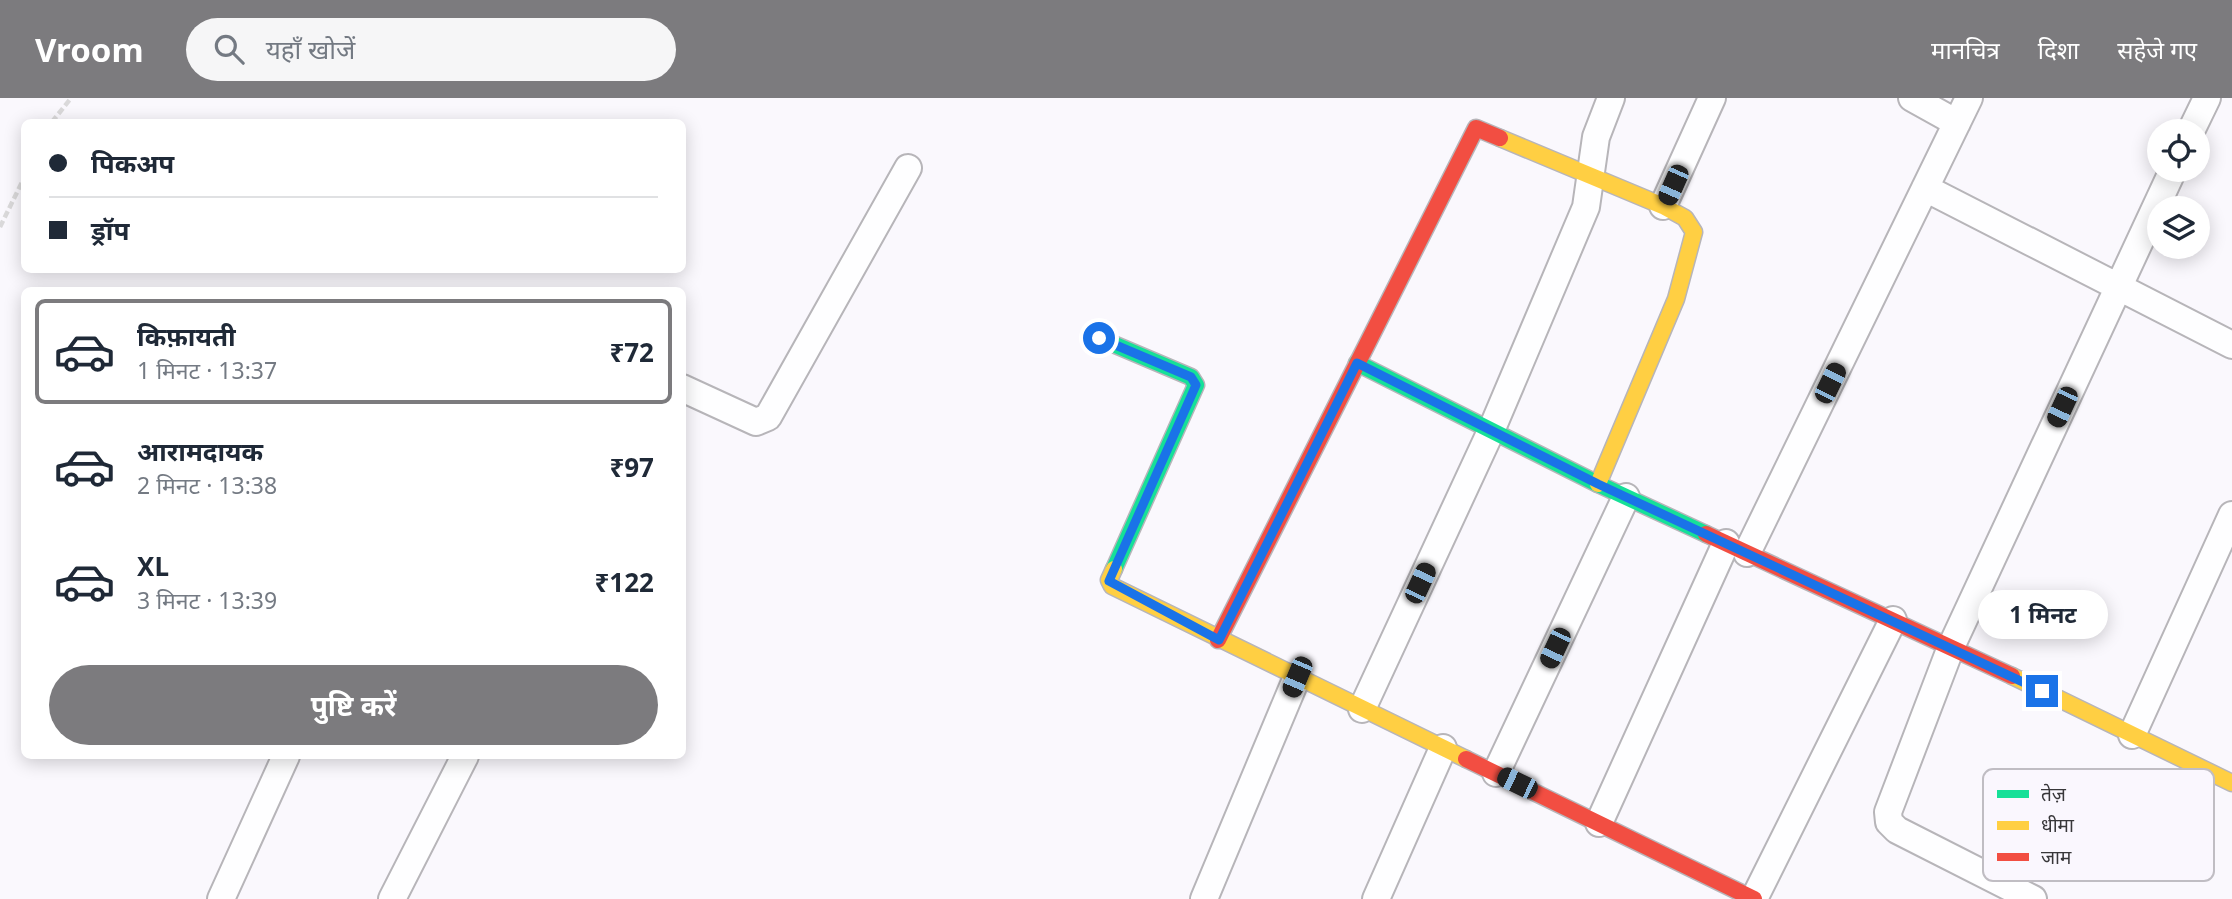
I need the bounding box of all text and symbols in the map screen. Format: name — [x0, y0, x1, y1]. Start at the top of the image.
search box — [186, 18, 676, 81]
text: Vroom — [35, 27, 144, 72]
icon: search — [210, 30, 248, 68]
text: यहाँ खोजें — [266, 31, 355, 67]
text: मानचित्र — [1931, 33, 2000, 66]
text: दिशा — [2038, 33, 2079, 66]
text: सहेजे गए — [2117, 33, 2197, 66]
map controls — [2147, 119, 2210, 259]
button: locate — [2147, 119, 2210, 182]
text: पिकअप — [91, 145, 174, 181]
car — [1655, 162, 1692, 208]
button: layers — [2147, 196, 2210, 259]
text: ड्रॉप — [91, 212, 129, 248]
text: किफ़ायती — [137, 318, 236, 354]
icon: car — [53, 320, 116, 383]
route start — [1083, 322, 1115, 354]
text: ₹72 — [609, 334, 654, 370]
text: 1 मिनट · 13:37 — [137, 354, 277, 386]
car — [1812, 360, 1849, 406]
car — [2044, 384, 2081, 430]
text: आरामदायक — [137, 433, 263, 469]
icon: car — [53, 435, 116, 498]
text: ₹97 — [609, 449, 654, 485]
text: 2 मिनट · 13:38 — [137, 469, 277, 501]
text: XL — [137, 548, 169, 584]
icon: car — [53, 550, 116, 613]
car — [1402, 560, 1439, 606]
text: ₹122 — [595, 564, 654, 600]
text: 3 मिनट · 13:39 — [137, 584, 277, 616]
callout: 1 मिनट — [1977, 589, 2107, 638]
text: 1 मिनट — [2009, 598, 2077, 630]
car — [1537, 625, 1574, 671]
car — [1280, 654, 1315, 700]
button: पुष्टि करें — [49, 665, 658, 745]
route end — [2026, 675, 2058, 707]
car — [1494, 764, 1541, 802]
legend — [1983, 769, 2214, 881]
text: तेज़ — [2041, 781, 2067, 807]
text: धीमा — [2041, 812, 2075, 838]
text: जाम — [2041, 844, 2072, 870]

